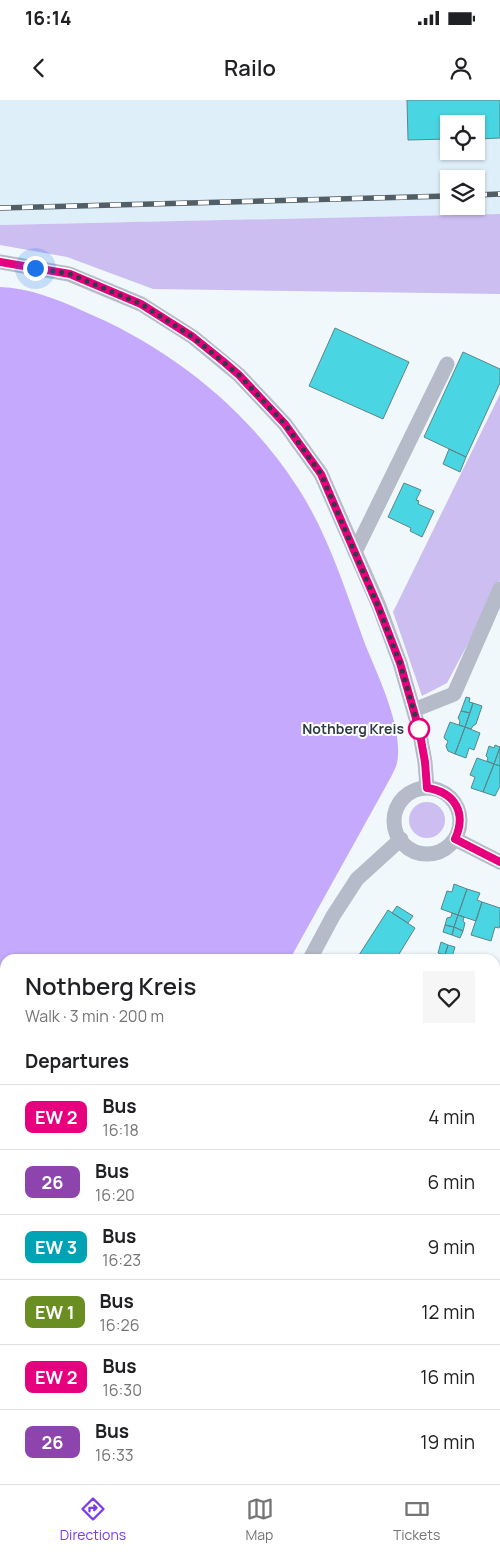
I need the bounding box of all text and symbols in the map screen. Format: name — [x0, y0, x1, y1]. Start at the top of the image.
text: 16:14 — [25, 5, 72, 31]
text: Railo — [224, 53, 276, 83]
icon: back — [25, 54, 53, 82]
icon: person — [447, 54, 475, 82]
map controls — [440, 115, 485, 215]
button: locate — [440, 115, 485, 160]
button: layers — [440, 170, 485, 215]
your location — [23, 256, 48, 281]
marker: Nothberg Kreis — [408, 718, 430, 740]
place label: Nothberg Kreis — [302, 719, 404, 738]
text: Nothberg Kreis — [25, 969, 196, 1002]
button: heart — [423, 971, 475, 1023]
text: Walk · 3 min · 200 m — [25, 1005, 164, 1027]
text: Departures — [25, 1048, 129, 1074]
text: Bus — [102, 1093, 137, 1119]
text: 4 min — [428, 1104, 475, 1130]
text: EW 2 — [35, 1105, 77, 1129]
text: 16:18 — [102, 1119, 139, 1141]
text: Bus — [95, 1158, 129, 1184]
text: 6 min — [428, 1169, 475, 1195]
text: 26 — [42, 1170, 63, 1194]
text: 16:20 — [95, 1184, 135, 1206]
text: Bus — [102, 1223, 136, 1249]
text: 9 min — [428, 1234, 475, 1260]
text: EW 3 — [35, 1235, 77, 1259]
text: 16:23 — [102, 1249, 141, 1271]
text: Bus — [100, 1288, 134, 1314]
text: 12 min — [421, 1299, 475, 1325]
text: EW 1 — [35, 1300, 75, 1324]
text: 16:26 — [100, 1314, 140, 1336]
text: Bus — [102, 1353, 137, 1379]
text: 16 min — [420, 1364, 475, 1390]
text: EW 2 — [35, 1365, 77, 1389]
text: 16:30 — [102, 1379, 142, 1401]
text: Bus — [95, 1418, 129, 1444]
text: 19 min — [420, 1429, 475, 1455]
text: 26 — [42, 1430, 63, 1454]
text: 16:33 — [95, 1444, 134, 1466]
tab: Directions — [60, 1495, 126, 1544]
tab: Map — [246, 1495, 274, 1544]
tab: Tickets — [393, 1495, 440, 1544]

